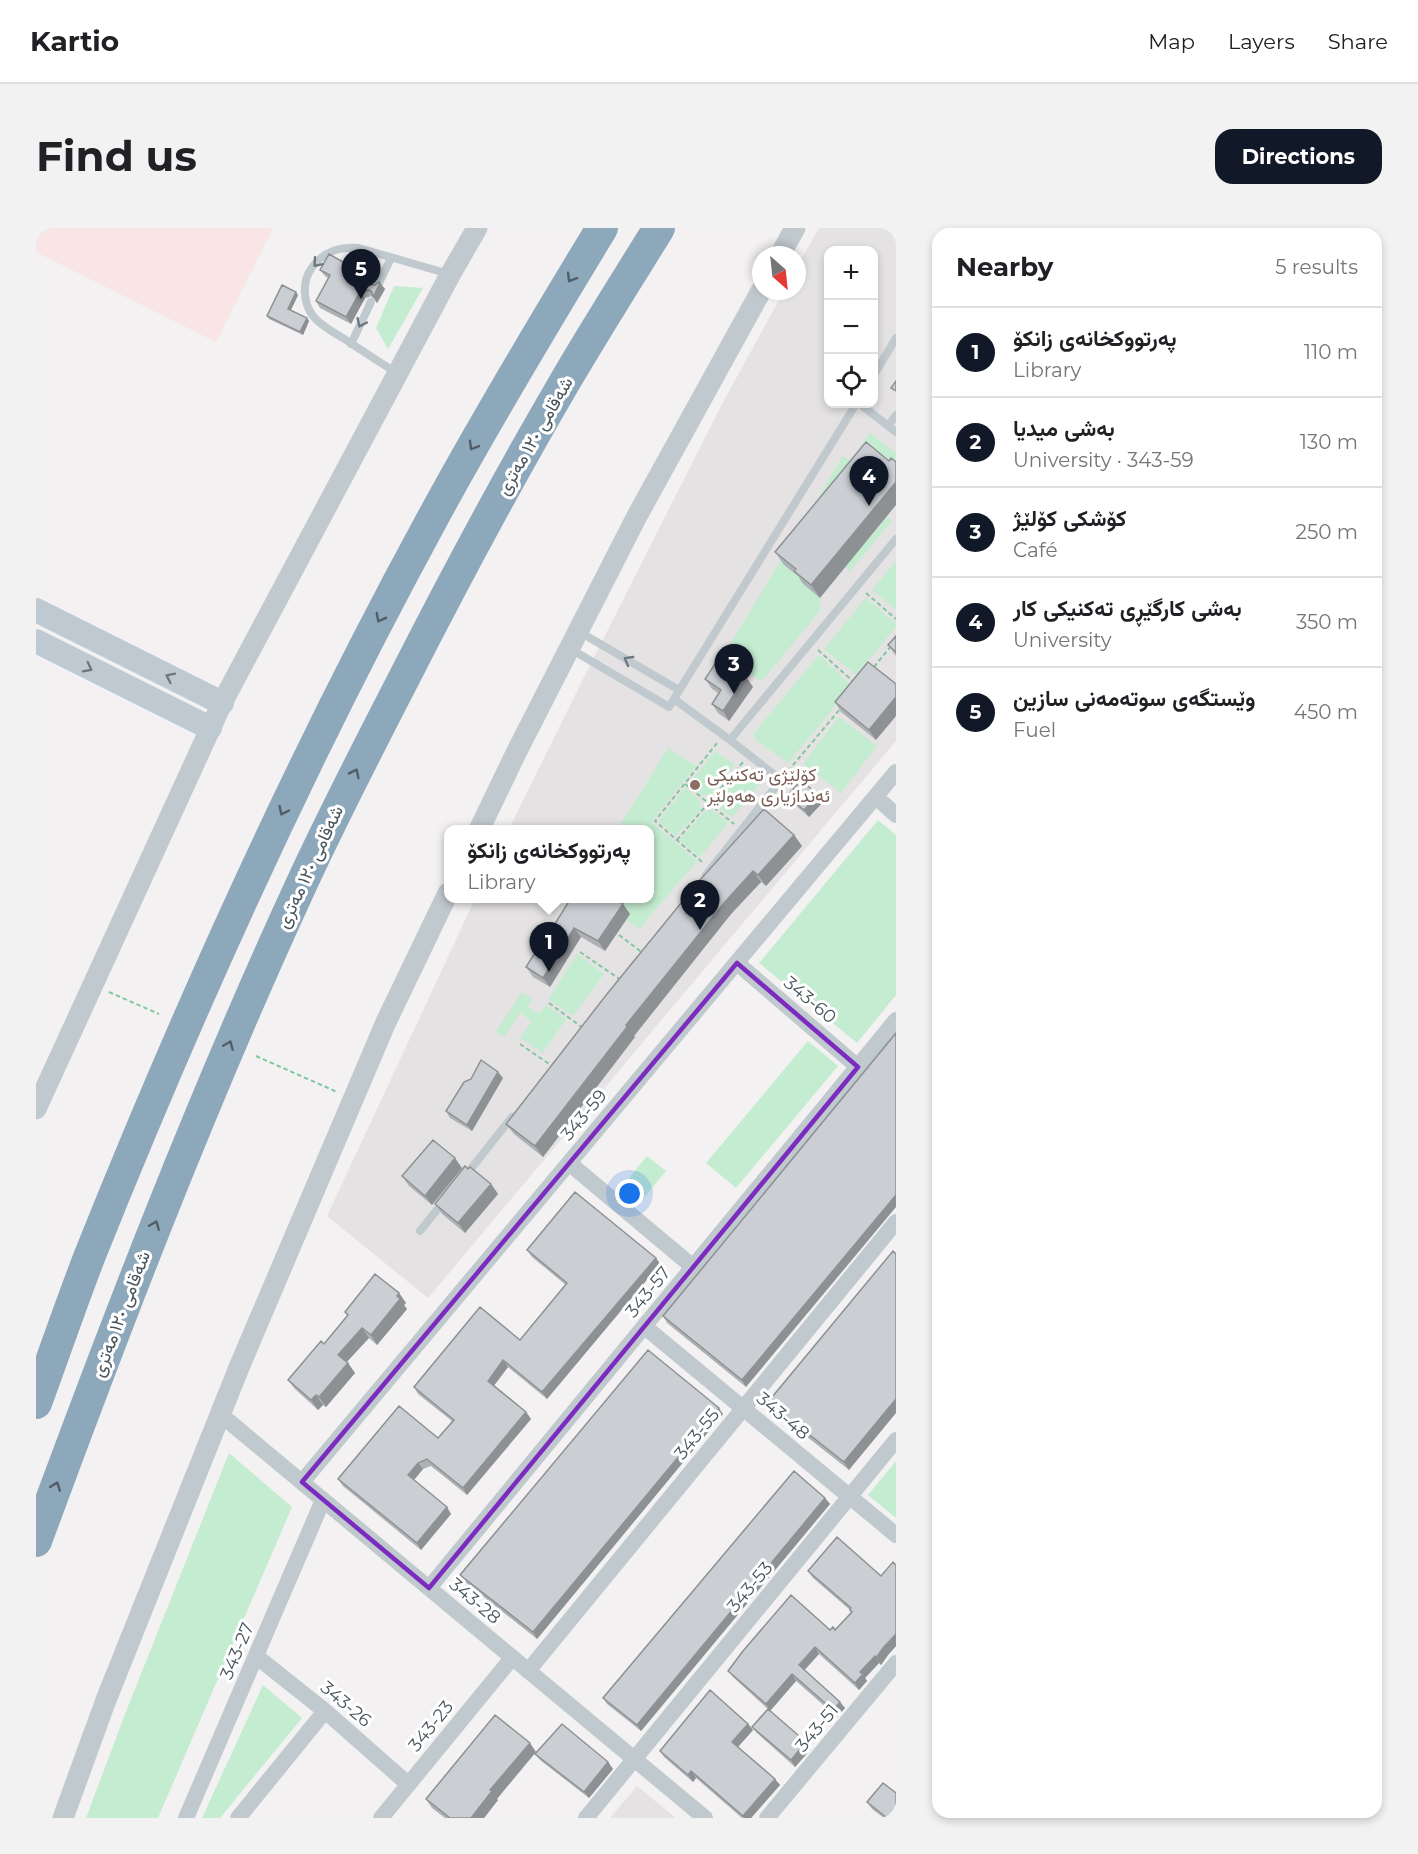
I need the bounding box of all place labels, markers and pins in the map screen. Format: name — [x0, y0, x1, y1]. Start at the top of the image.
pin: 5 — [342, 250, 380, 299]
pin: 4 — [850, 456, 888, 506]
pin: 3 — [714, 644, 754, 694]
place label: کۆلێژی تەکنیکی ئەندازیاری هەولێر — [706, 764, 830, 807]
marker: کۆلێژی تەکنیکی ئەندازیاری هەولێر — [688, 778, 702, 792]
pin: 2 — [680, 880, 720, 930]
pin: 1 — [530, 922, 568, 972]

